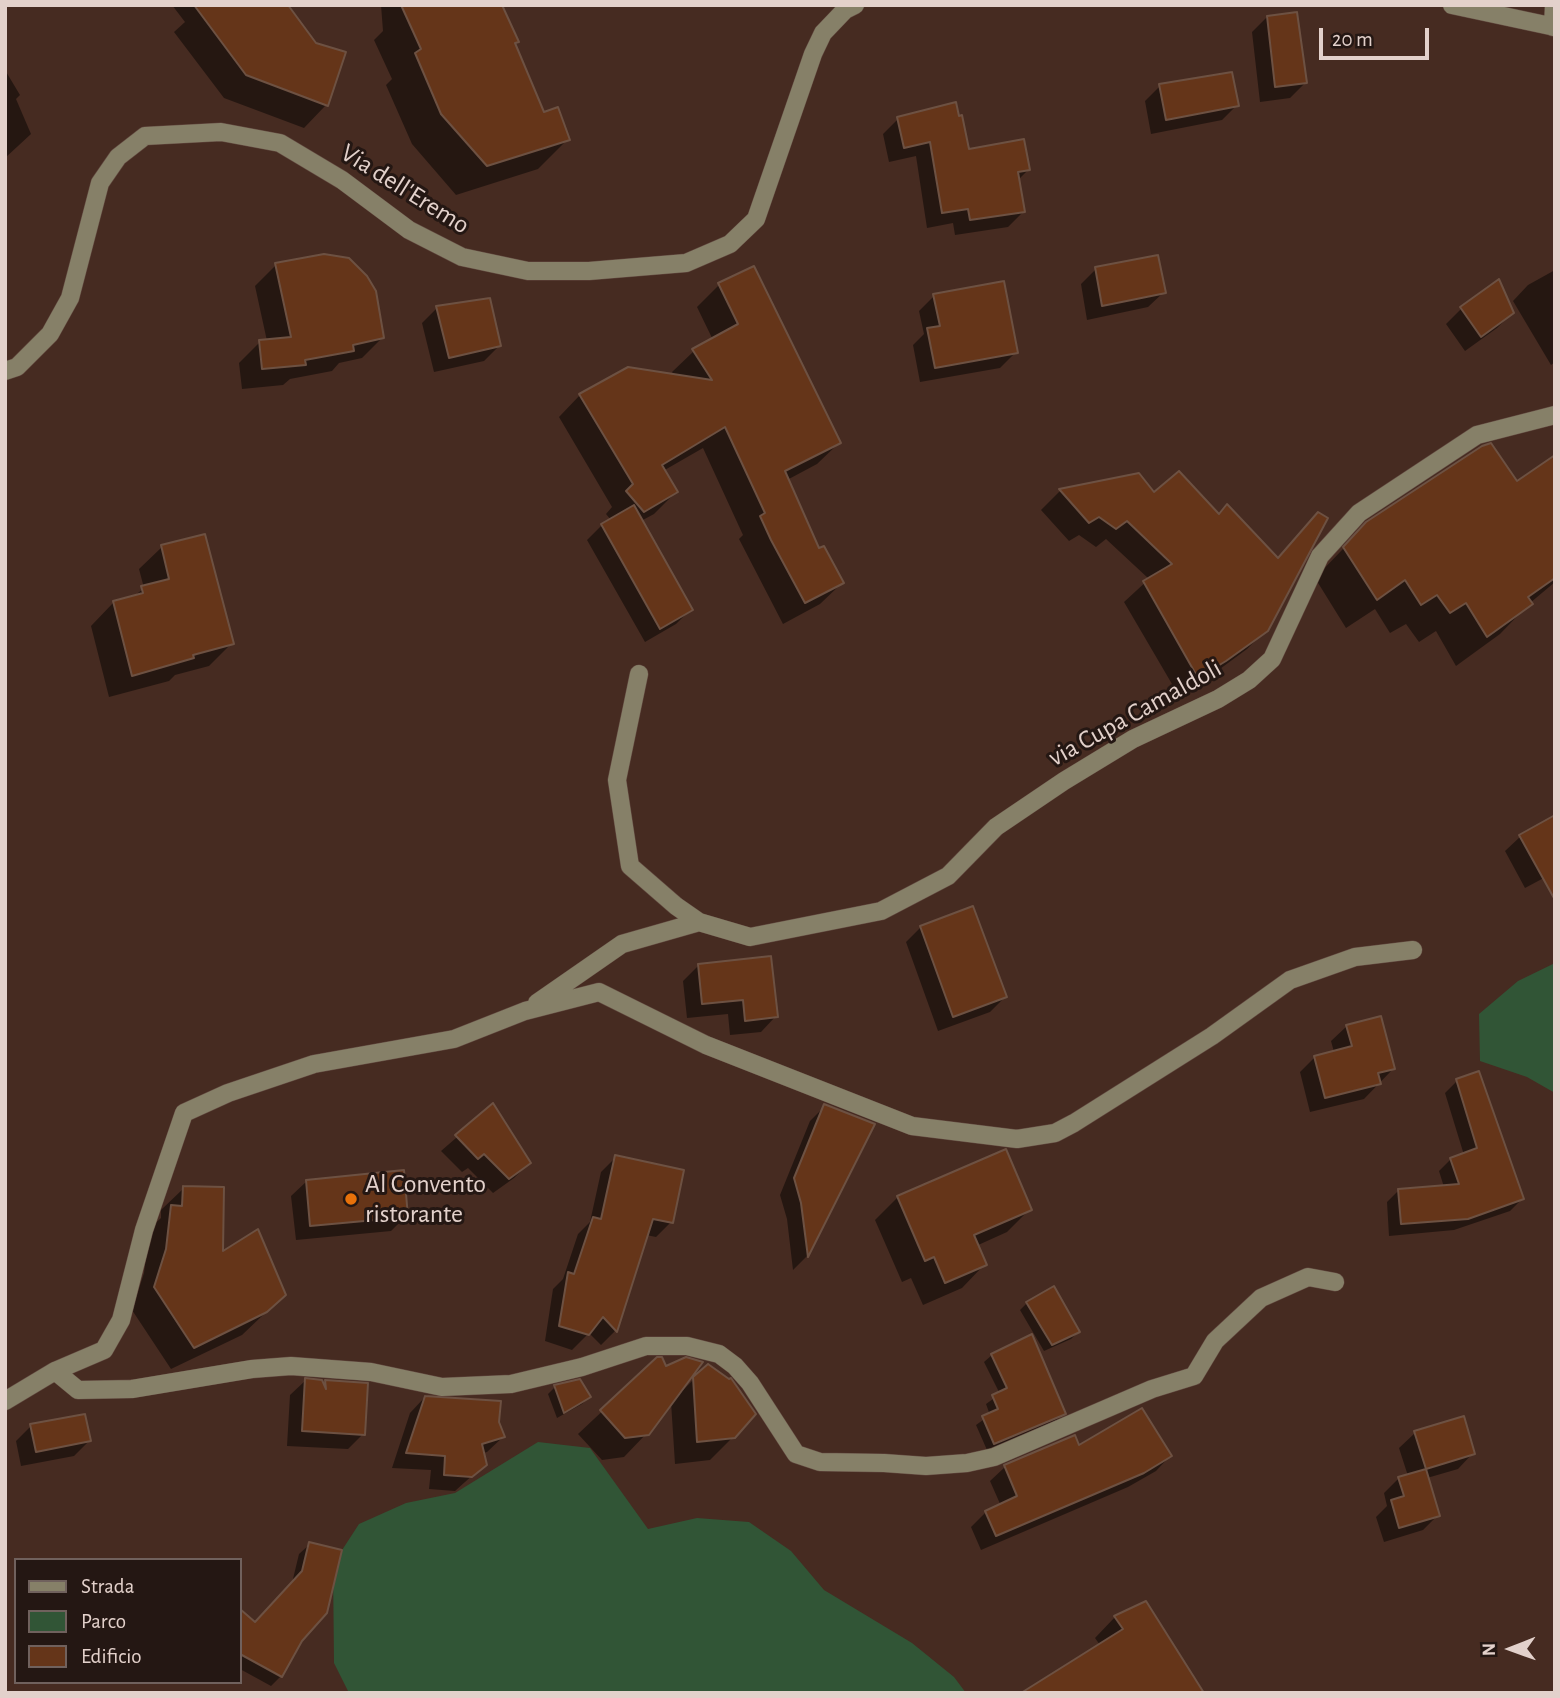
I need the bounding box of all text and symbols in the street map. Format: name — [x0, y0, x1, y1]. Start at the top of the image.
scale bar — [1322, 14, 1432, 58]
text: 20 m — [1332, 29, 1373, 50]
street label: Via dell'Eremo — [335, 137, 475, 241]
street label: via Cupa Camaldoli — [1043, 653, 1227, 773]
place label: Al Convento ristorante — [365, 1168, 486, 1230]
marker: Al Convento ristorante — [343, 1191, 359, 1207]
legend — [14, 1558, 242, 1684]
text: Strada — [81, 1576, 134, 1597]
text: Parco — [81, 1611, 126, 1632]
north arrow — [1476, 1614, 1546, 1684]
text: N — [1480, 1643, 1499, 1656]
text: Edificio — [81, 1646, 142, 1667]

